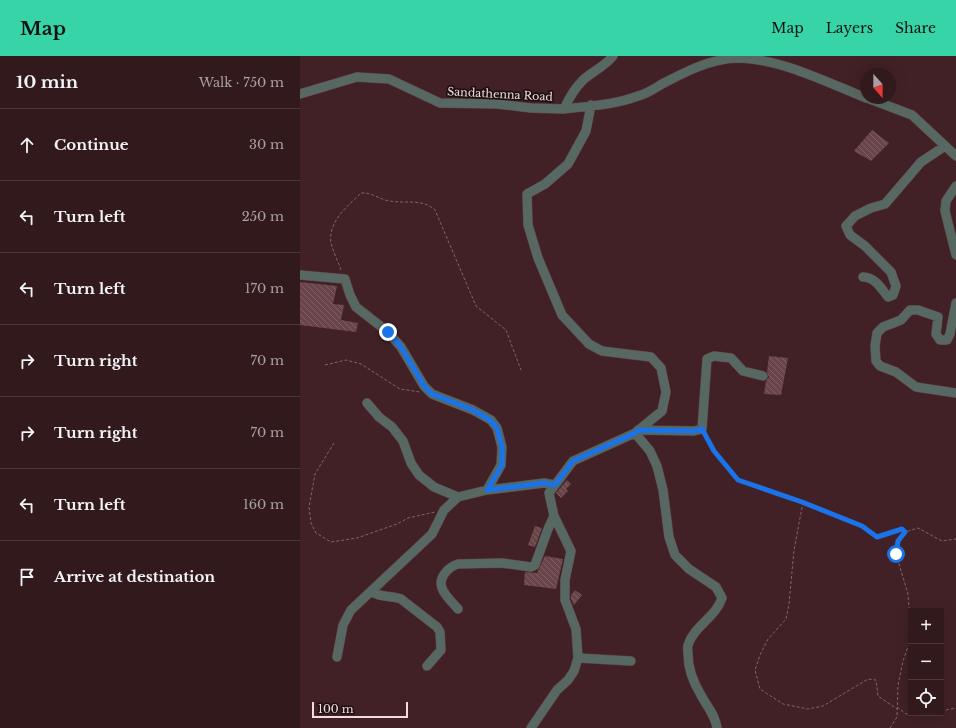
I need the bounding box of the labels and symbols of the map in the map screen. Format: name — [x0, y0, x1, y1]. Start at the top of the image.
north arrow — [860, 68, 896, 104]
street label: Sandathenna Road — [447, 84, 554, 104]
route end — [379, 323, 397, 341]
route start — [887, 545, 905, 563]
scale bar — [312, 700, 408, 719]

